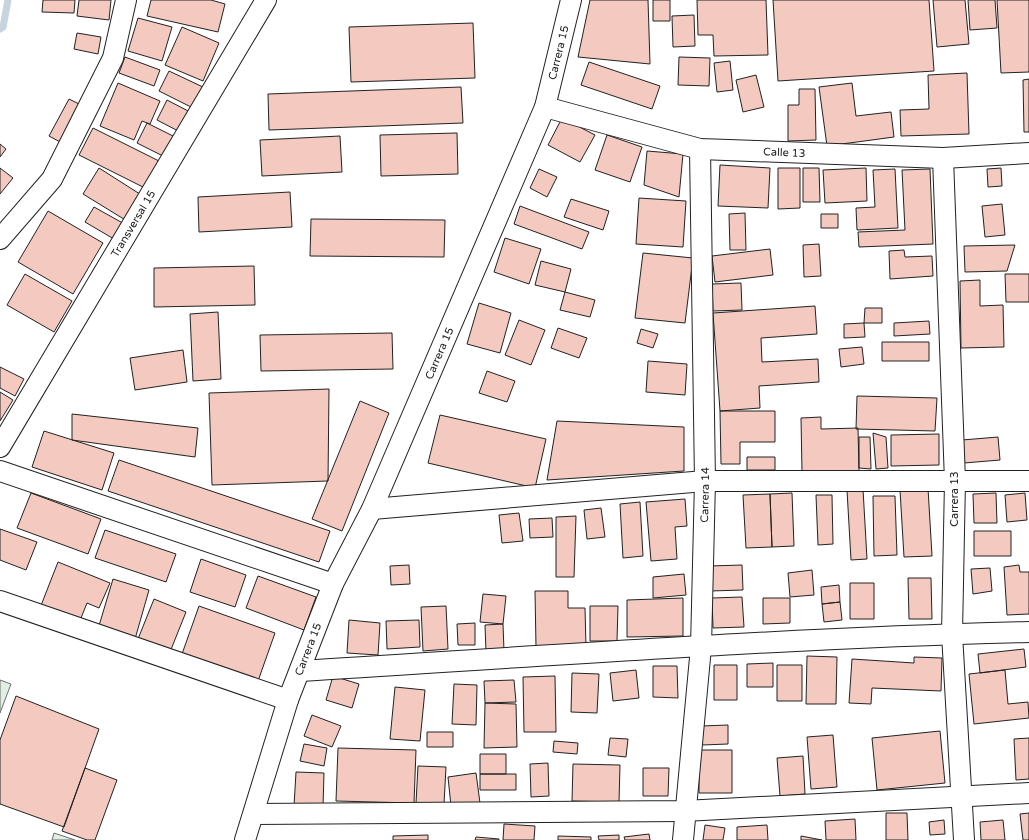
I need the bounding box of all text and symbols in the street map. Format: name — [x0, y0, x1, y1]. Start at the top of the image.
street label: Carrera 15 — [546, 24, 572, 81]
street label: Calle 13 — [763, 145, 806, 160]
street label: Transversal 15 — [108, 188, 158, 260]
street label: Carrera 15 — [423, 325, 456, 381]
street label: Carrera 14 — [698, 467, 712, 523]
street label: Carrera 13 — [948, 471, 961, 527]
street label: Carrera 15 — [292, 621, 324, 678]

